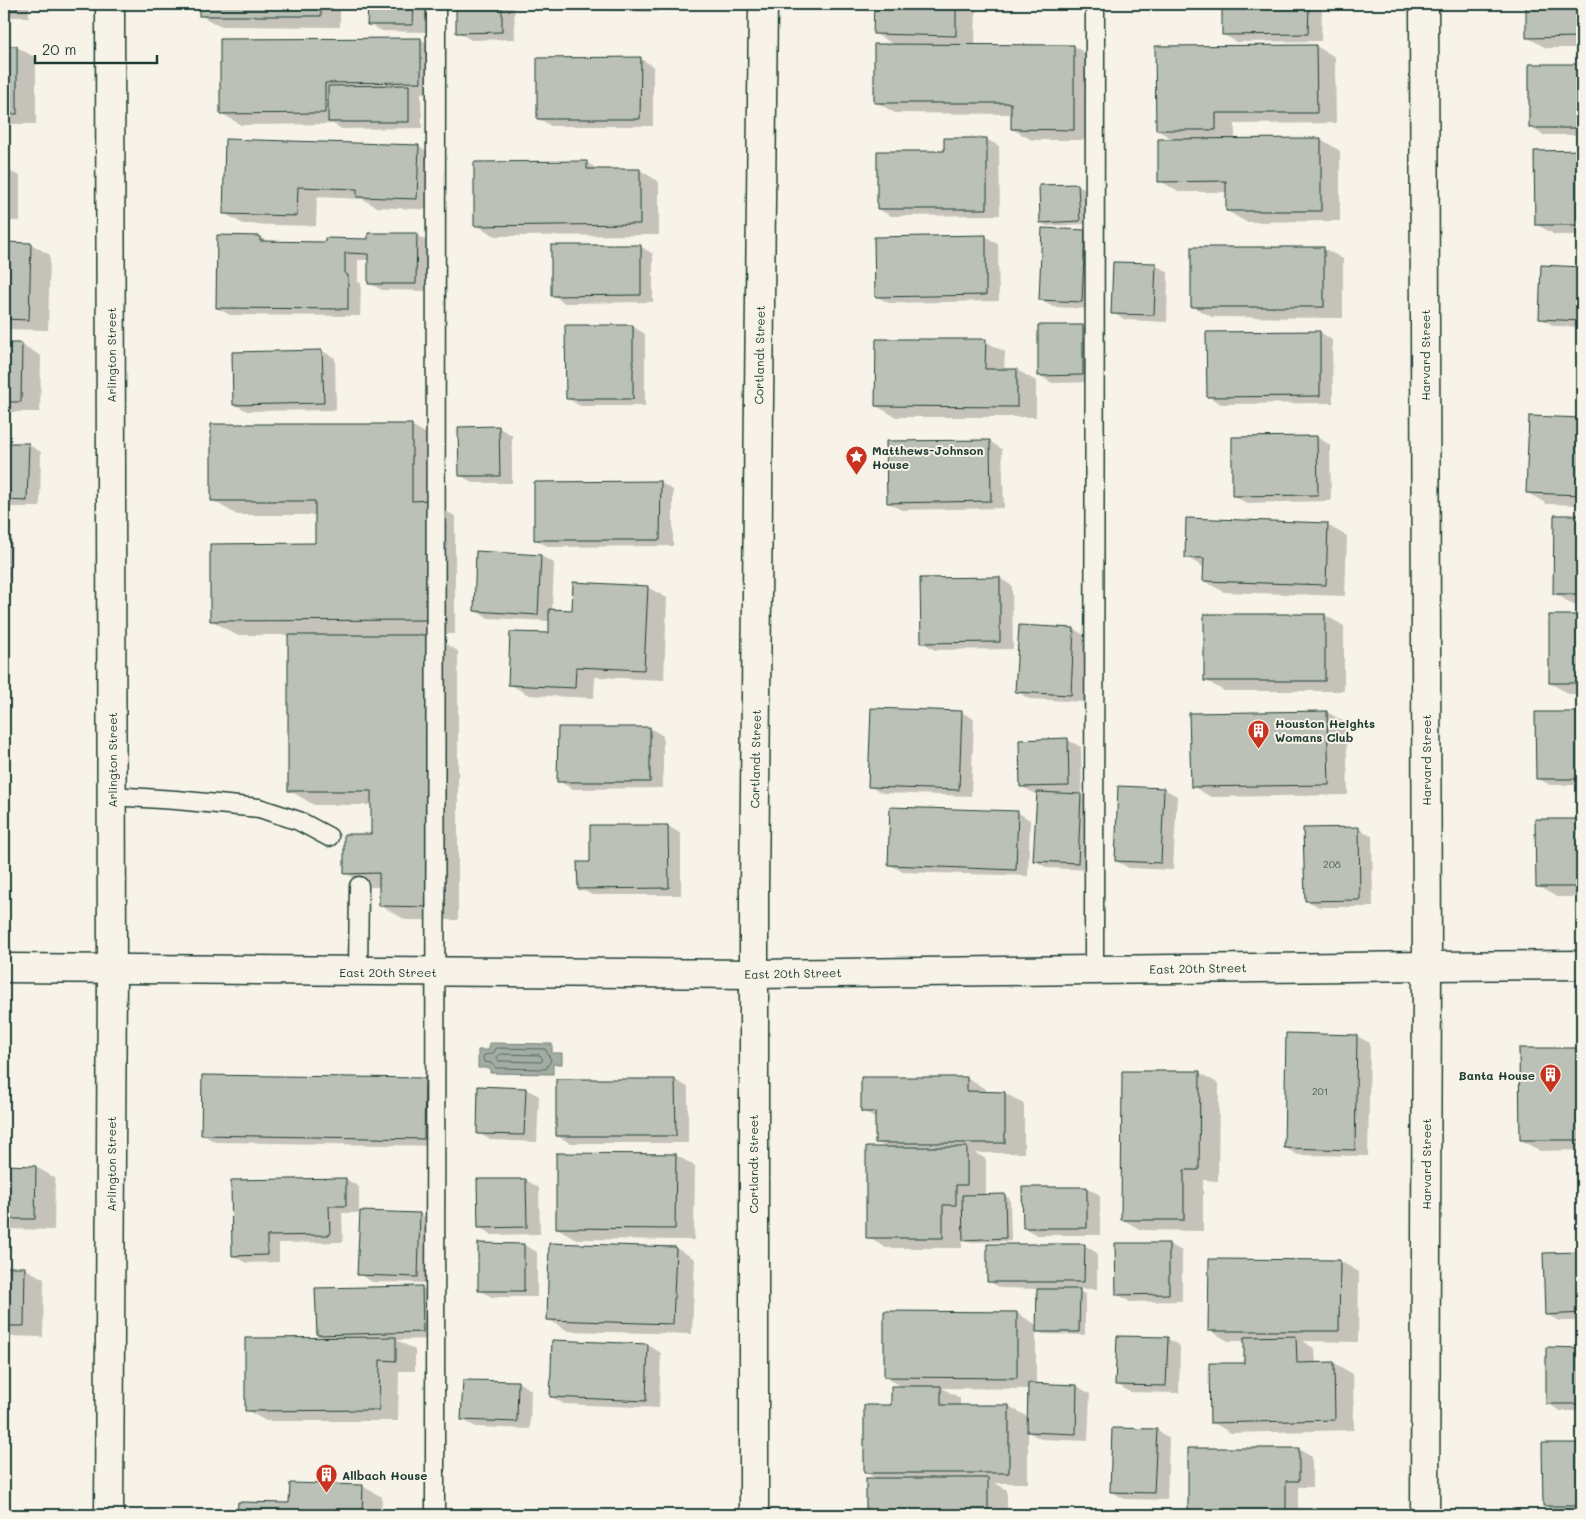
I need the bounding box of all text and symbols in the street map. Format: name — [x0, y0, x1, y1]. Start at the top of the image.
scale bar — [35, 32, 158, 64]
text: 20 m — [42, 39, 76, 59]
street label: Cortlandt Street — [750, 305, 768, 405]
street label: Arlington Street — [103, 307, 119, 403]
street label: Harvard Street — [1417, 309, 1433, 401]
place label: Matthews-Johnson House — [872, 442, 984, 472]
place icon: Matthews-Johnson House — [844, 445, 868, 476]
street label: Cortlandt Street — [746, 709, 764, 809]
street label: Arlington Street — [104, 712, 120, 808]
street label: Harvard Street — [1418, 714, 1434, 806]
place label: Houston Heights Womans Club — [1275, 715, 1375, 745]
building icon: Houston Heights Womans Club — [1247, 718, 1271, 749]
house number: 208 — [1323, 857, 1341, 871]
street label: East 20th Street — [1149, 959, 1247, 977]
street label: East 20th Street — [339, 964, 437, 980]
street label: East 20th Street — [744, 964, 842, 982]
building icon: Banta House — [1539, 1063, 1563, 1094]
place label: Banta House — [1459, 1067, 1535, 1083]
house number: 201 — [1312, 1084, 1328, 1098]
street label: Cortlandt Street — [745, 1114, 761, 1214]
street label: Arlington Street — [103, 1116, 119, 1212]
street label: Harvard Street — [1418, 1118, 1434, 1210]
building icon: Allbach House — [314, 1463, 338, 1494]
place label: Allbach House — [342, 1467, 427, 1483]

